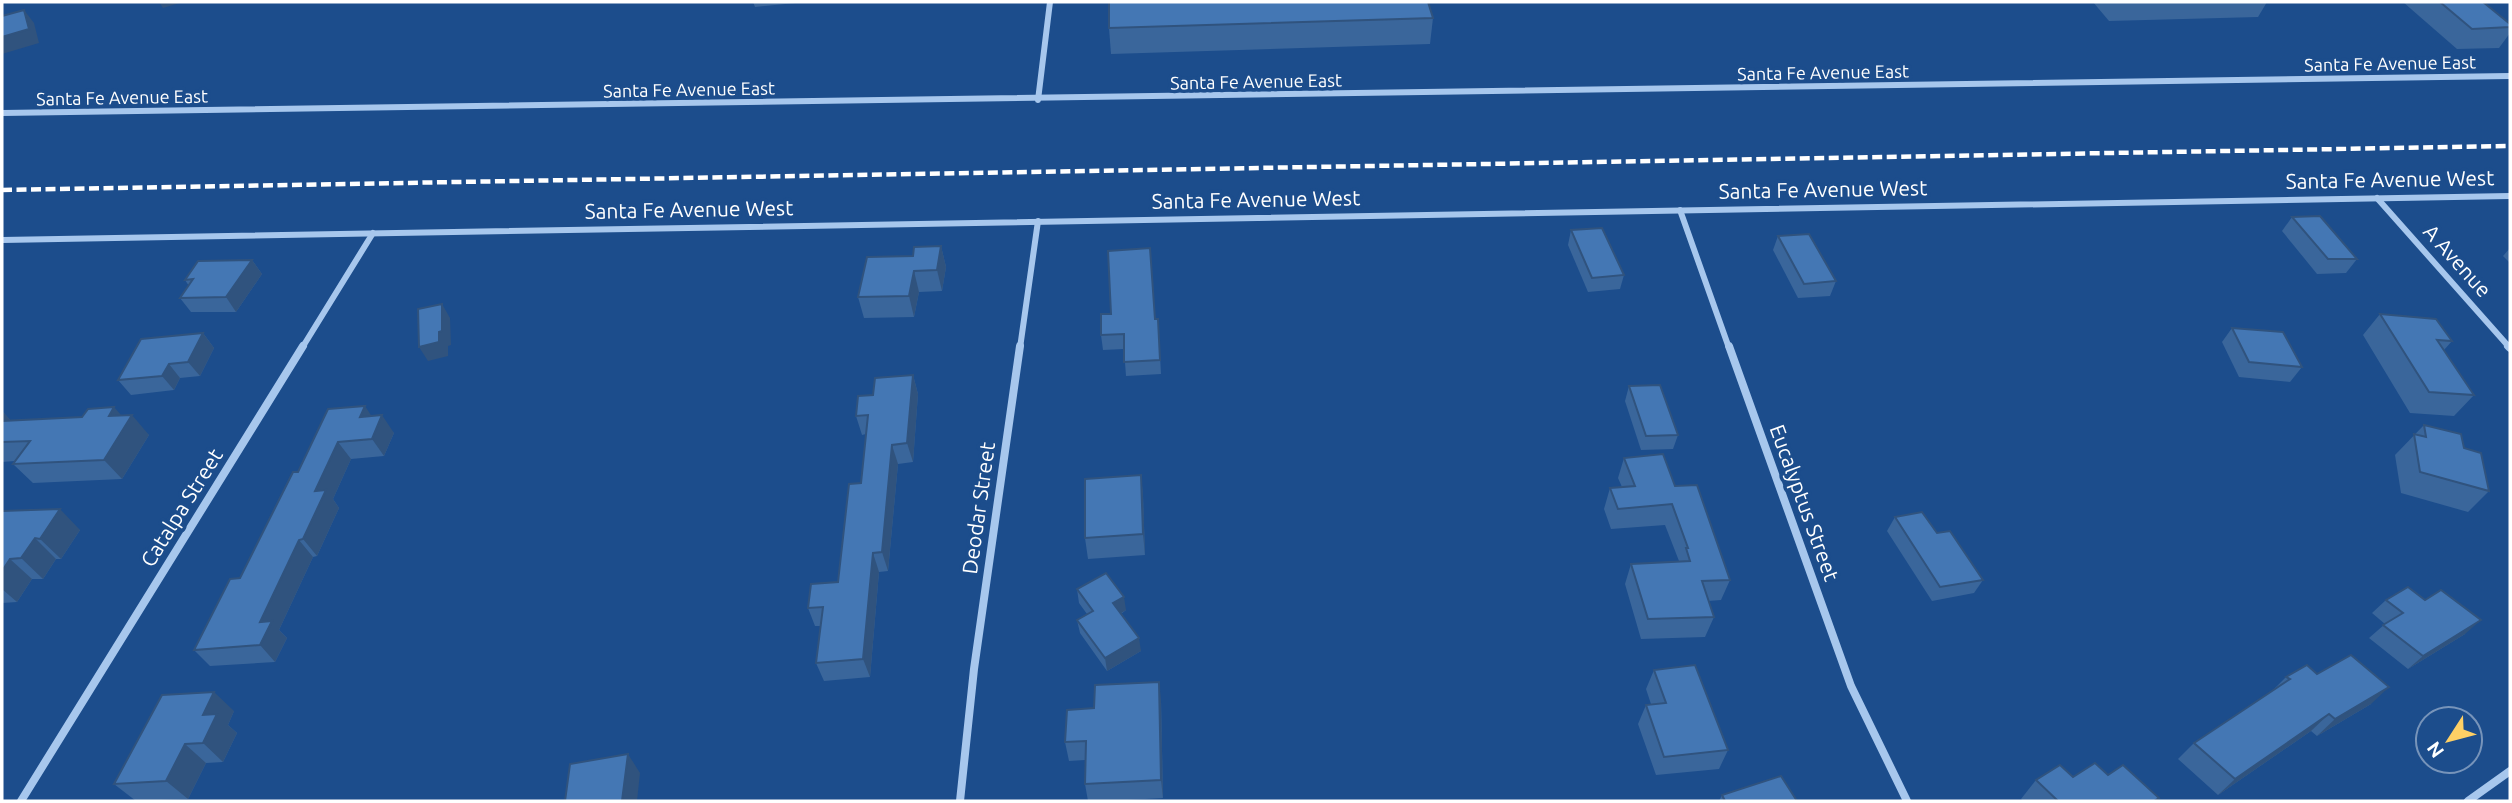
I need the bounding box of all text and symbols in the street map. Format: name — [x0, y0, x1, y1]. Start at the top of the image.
street label: Santa Fe Avenue East — [2304, 52, 2476, 74]
street label: Santa Fe Avenue East — [1737, 61, 1909, 83]
street label: Santa Fe Avenue East — [1170, 70, 1342, 92]
street label: Santa Fe Avenue East — [603, 78, 775, 100]
street label: Santa Fe Avenue East — [36, 86, 208, 108]
street label: Santa Fe Avenue West — [2285, 165, 2495, 193]
street label: Santa Fe Avenue West — [1718, 175, 1928, 203]
street label: Santa Fe Avenue West — [1151, 185, 1361, 213]
street label: Santa Fe Avenue West — [584, 195, 794, 223]
street label: A Avenue — [2419, 219, 2497, 302]
street label: Eucalyptus Street — [1765, 421, 1844, 584]
street label: Deodar Street — [957, 440, 999, 575]
street label: Catalpa Street — [135, 444, 227, 571]
north arrow — [2414, 705, 2484, 775]
text: N — [2422, 738, 2448, 762]

